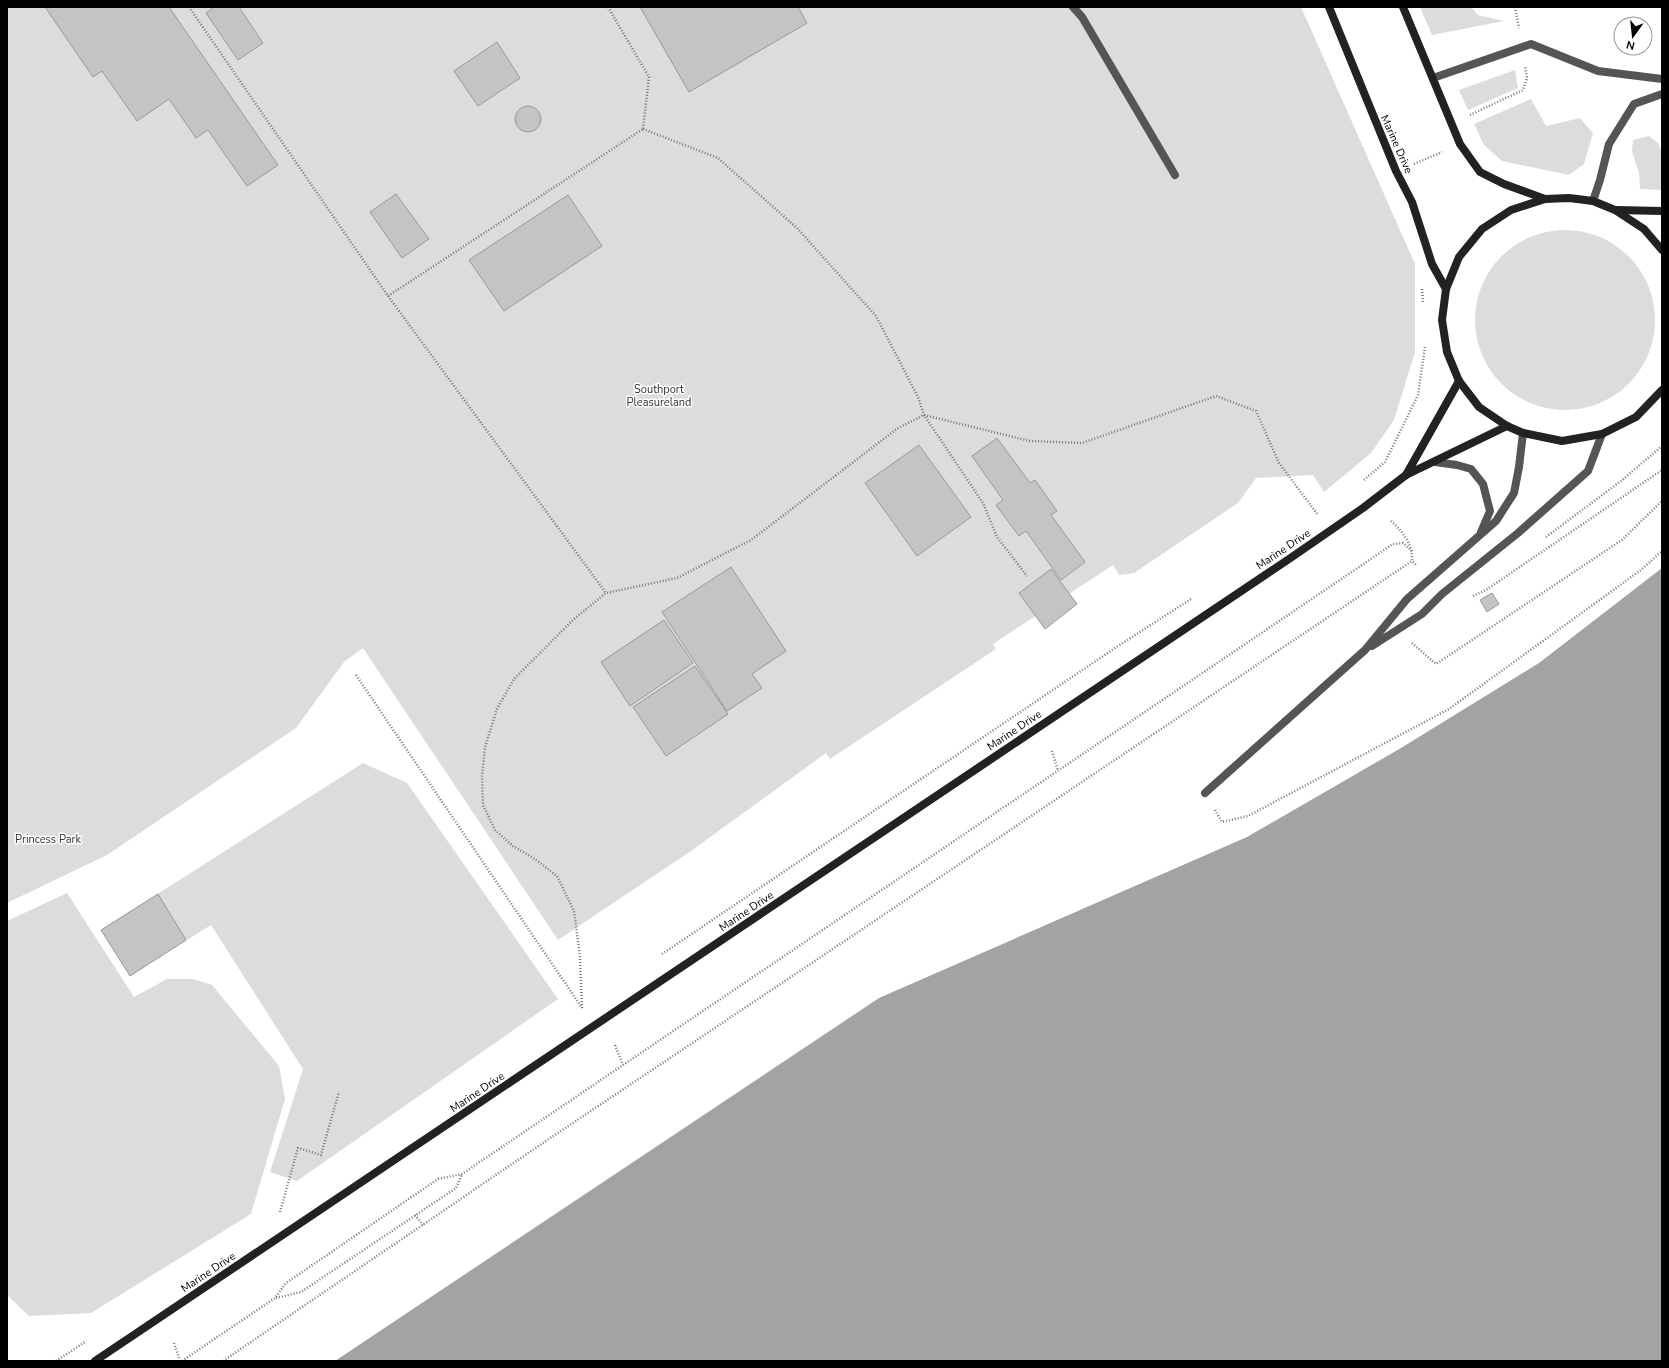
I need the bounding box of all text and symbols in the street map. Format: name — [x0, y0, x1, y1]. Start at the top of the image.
north arrow — [1613, 16, 1653, 56]
text: N — [1625, 37, 1636, 53]
street label: Marine Drive — [1377, 112, 1416, 176]
park label: Southport Pleasureland — [627, 382, 691, 410]
street label: Marine Drive — [1253, 526, 1314, 573]
street label: Marine Drive — [984, 707, 1045, 754]
park label: Princess Park — [15, 832, 81, 847]
street label: Marine Drive — [716, 888, 777, 935]
street label: Marine Drive — [447, 1069, 508, 1116]
street label: Marine Drive — [178, 1249, 239, 1296]

